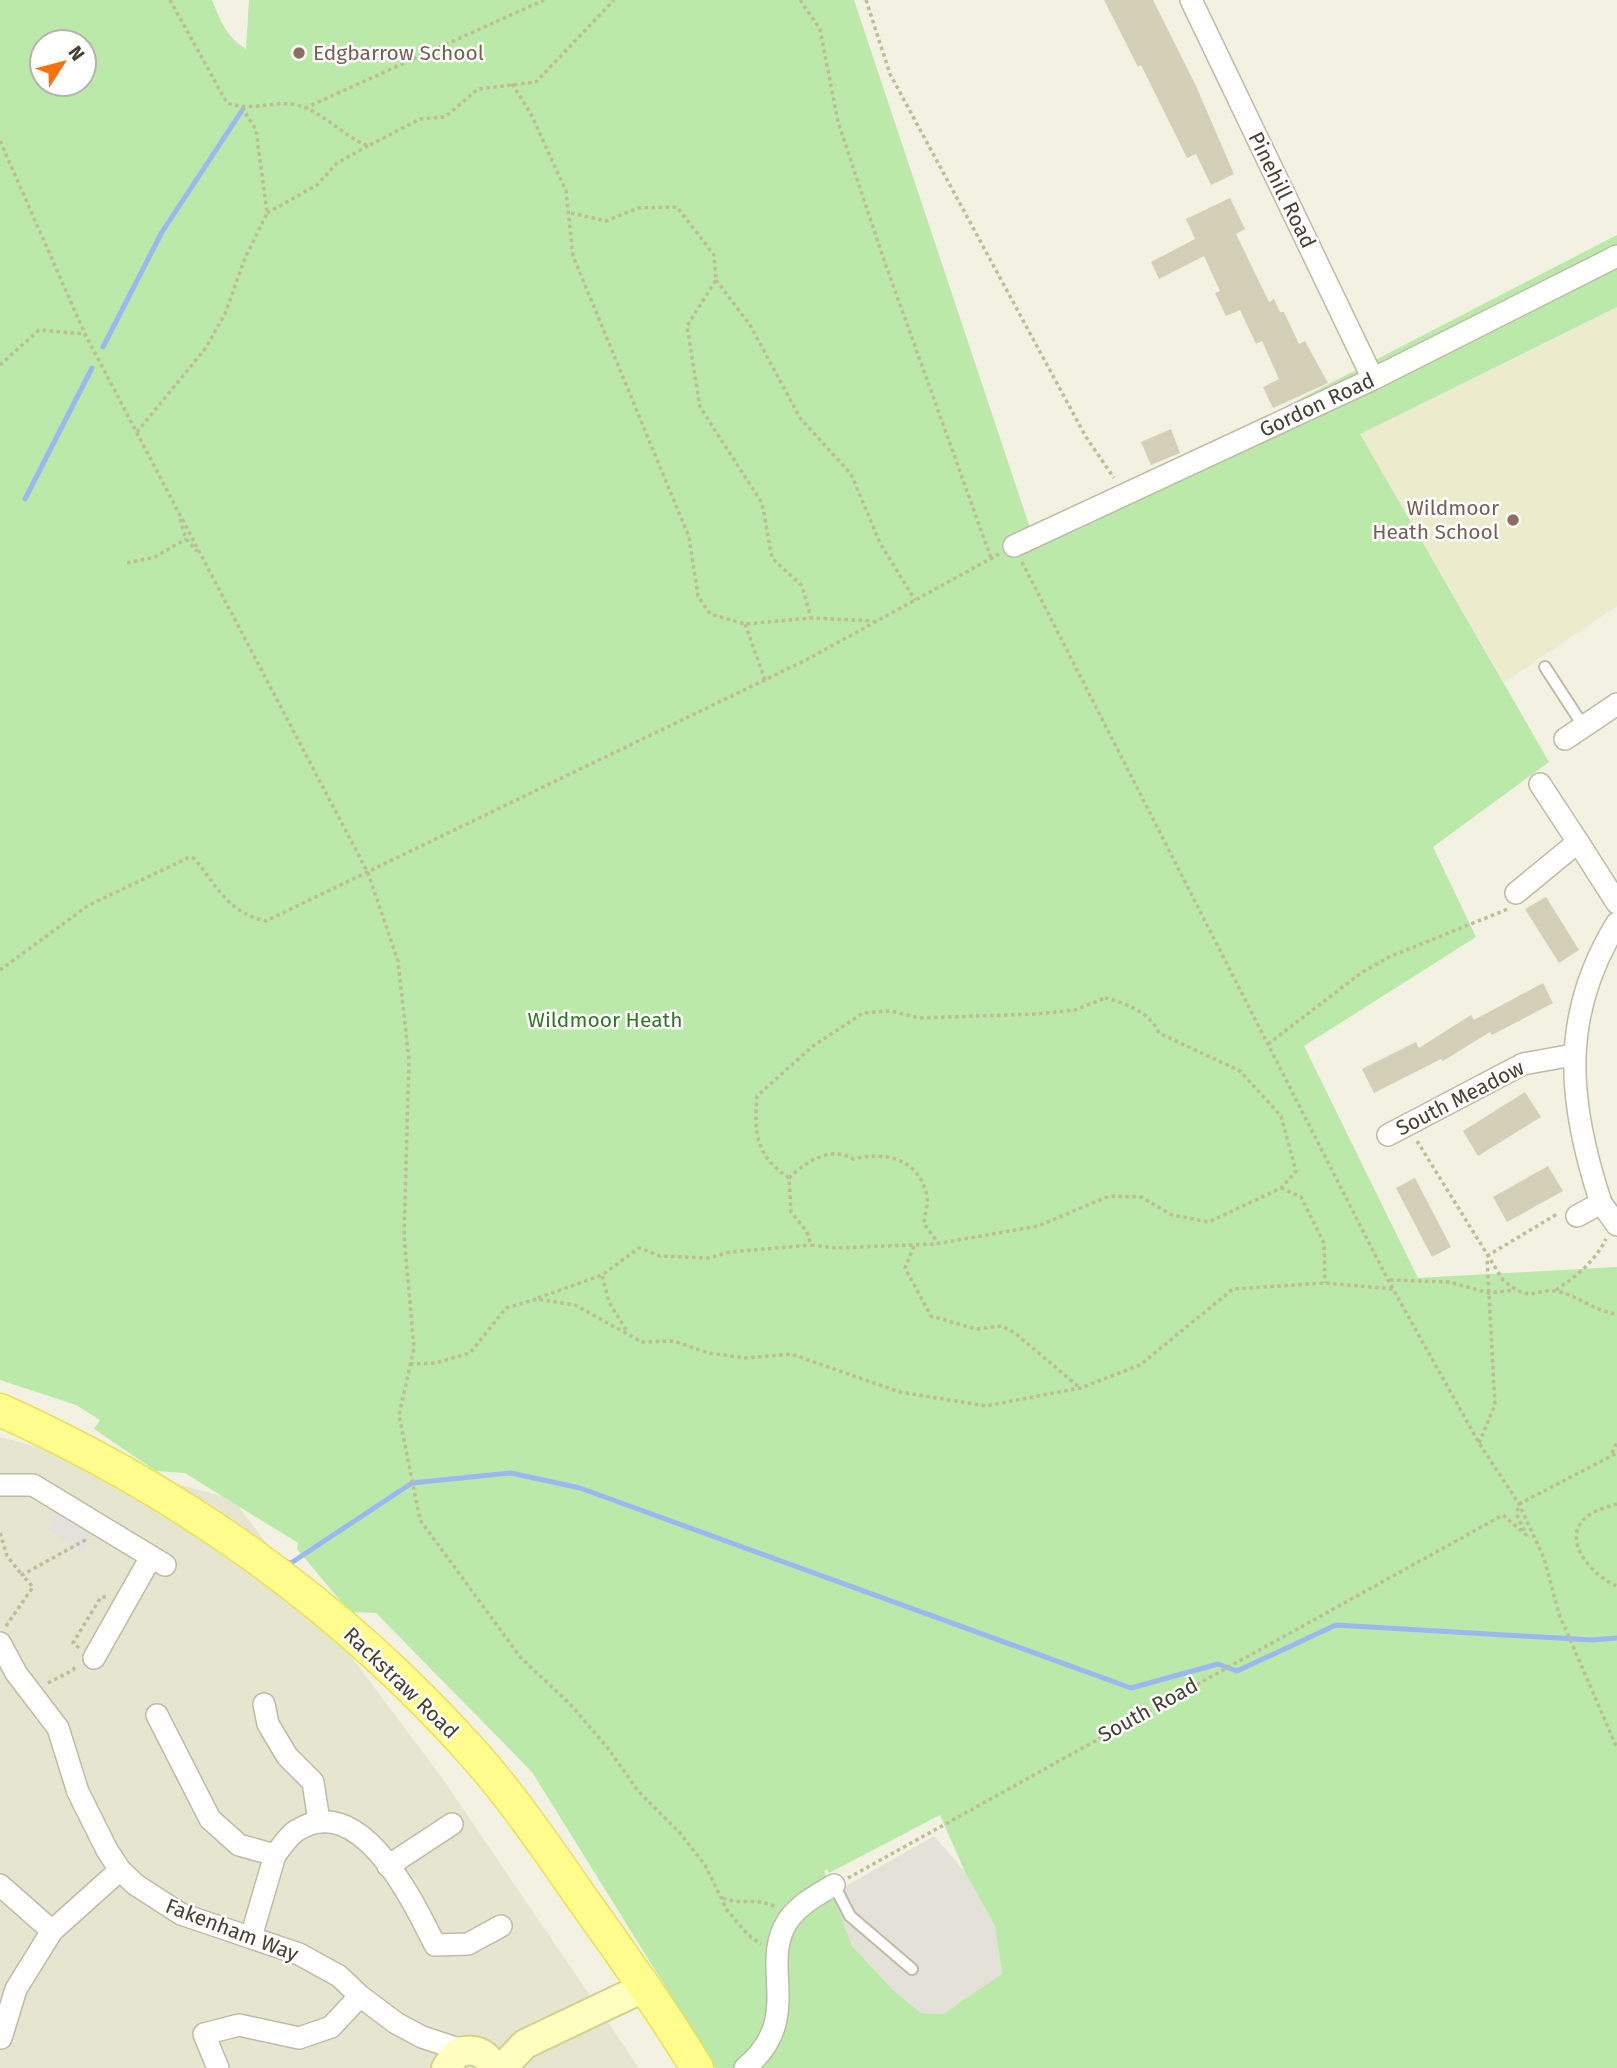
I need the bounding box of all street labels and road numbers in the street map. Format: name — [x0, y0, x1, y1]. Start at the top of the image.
street label: Pinehill Road — [1243, 127, 1321, 253]
street label: Gordon Road — [1255, 367, 1379, 443]
street label: South Meadow — [1392, 1055, 1528, 1141]
street label: Rackstraw Road — [338, 1622, 464, 1744]
street label: South Road — [1094, 1672, 1202, 1748]
street label: Fakenham Way — [162, 1893, 303, 1968]

